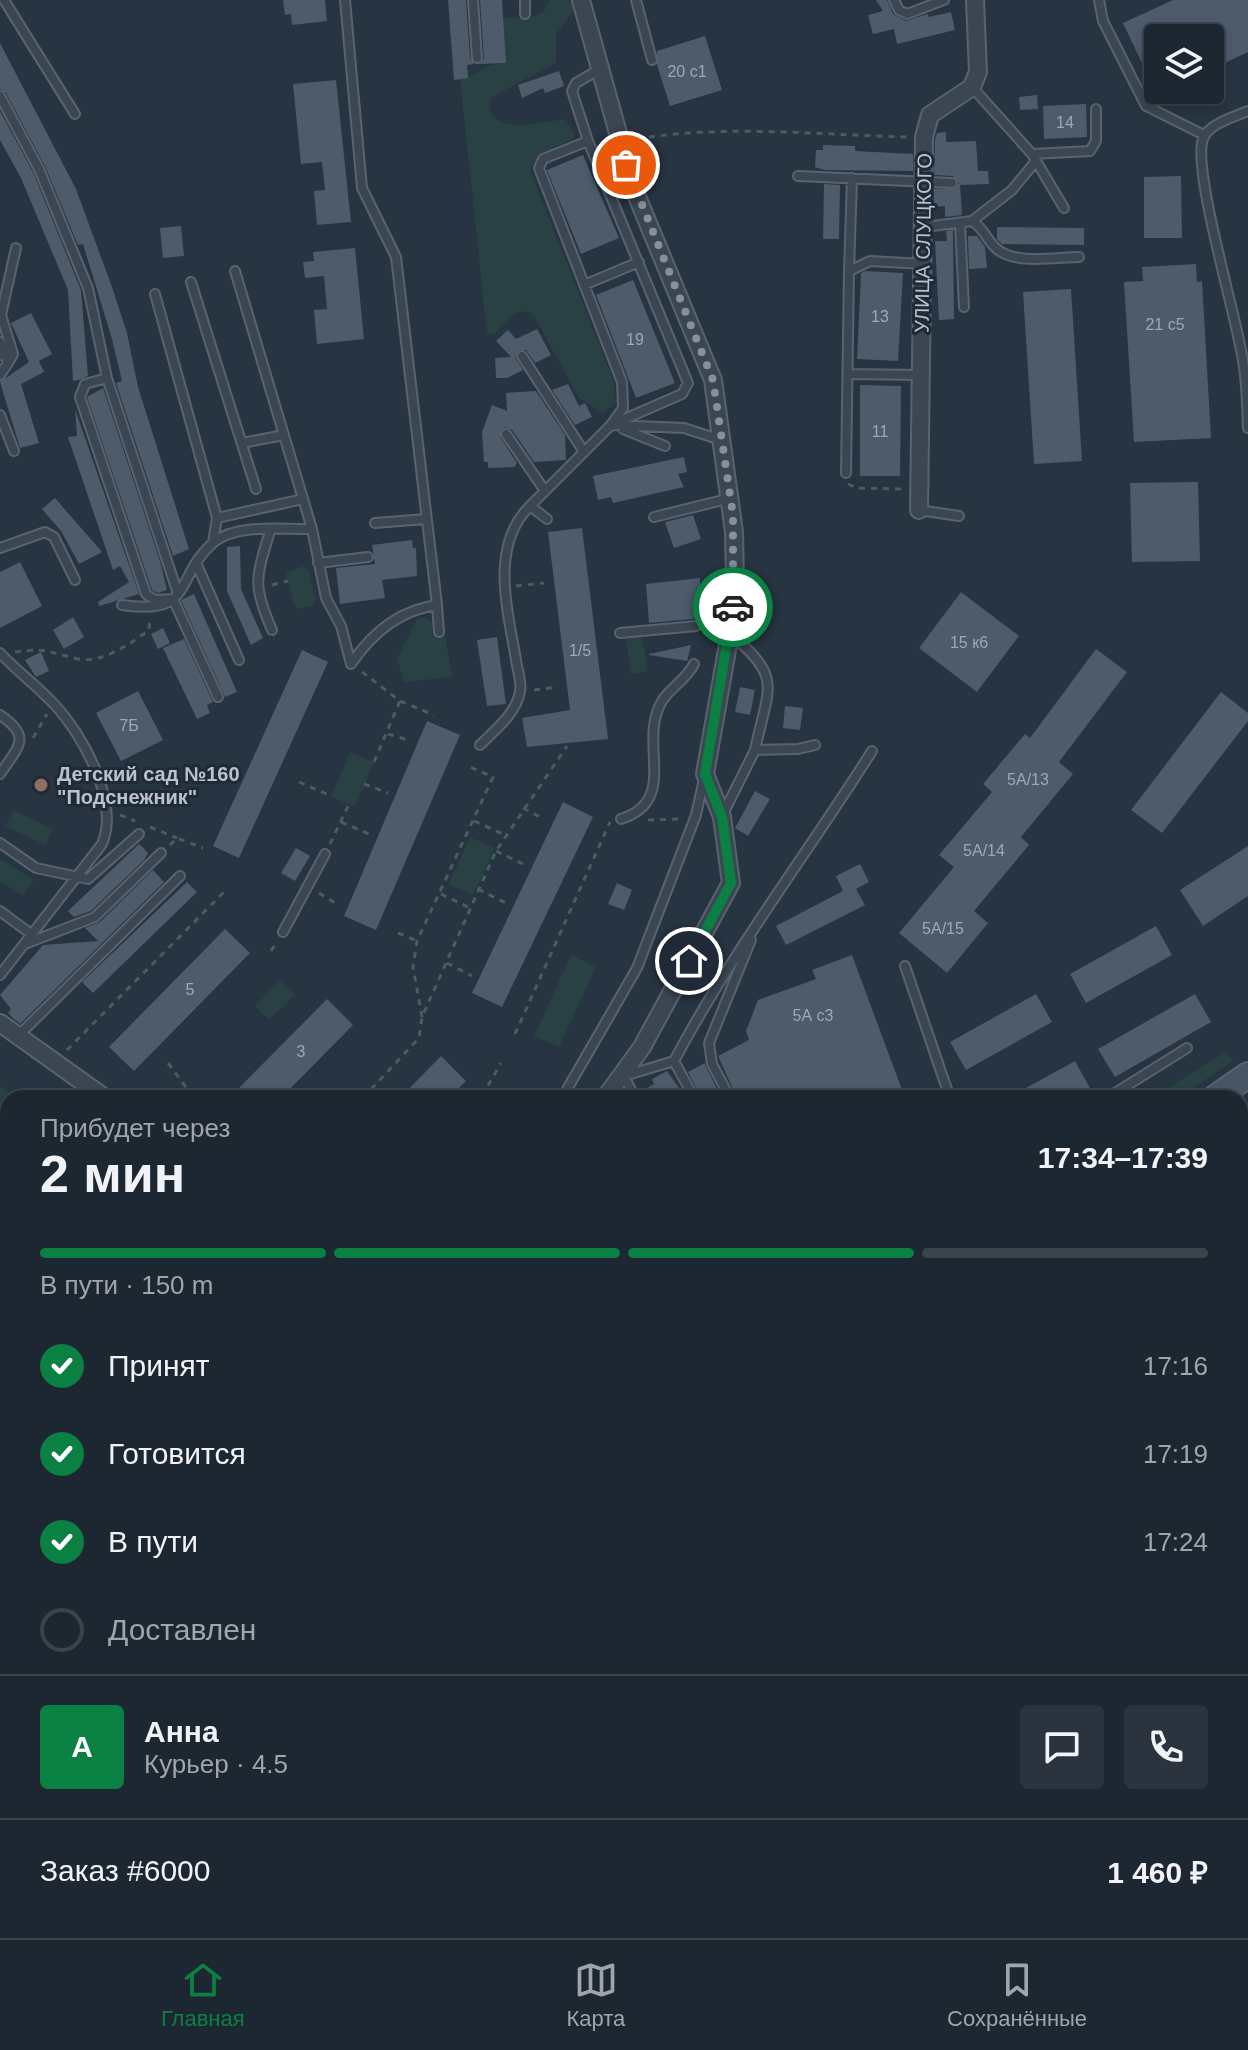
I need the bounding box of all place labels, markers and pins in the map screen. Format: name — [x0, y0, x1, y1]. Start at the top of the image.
pin — [592, 131, 660, 199]
place label: Детский сад №160 "Подснежник" — [57, 763, 240, 808]
marker: Детский сад №160 "Подснежник" — [32, 776, 50, 794]
pin — [655, 927, 723, 995]

